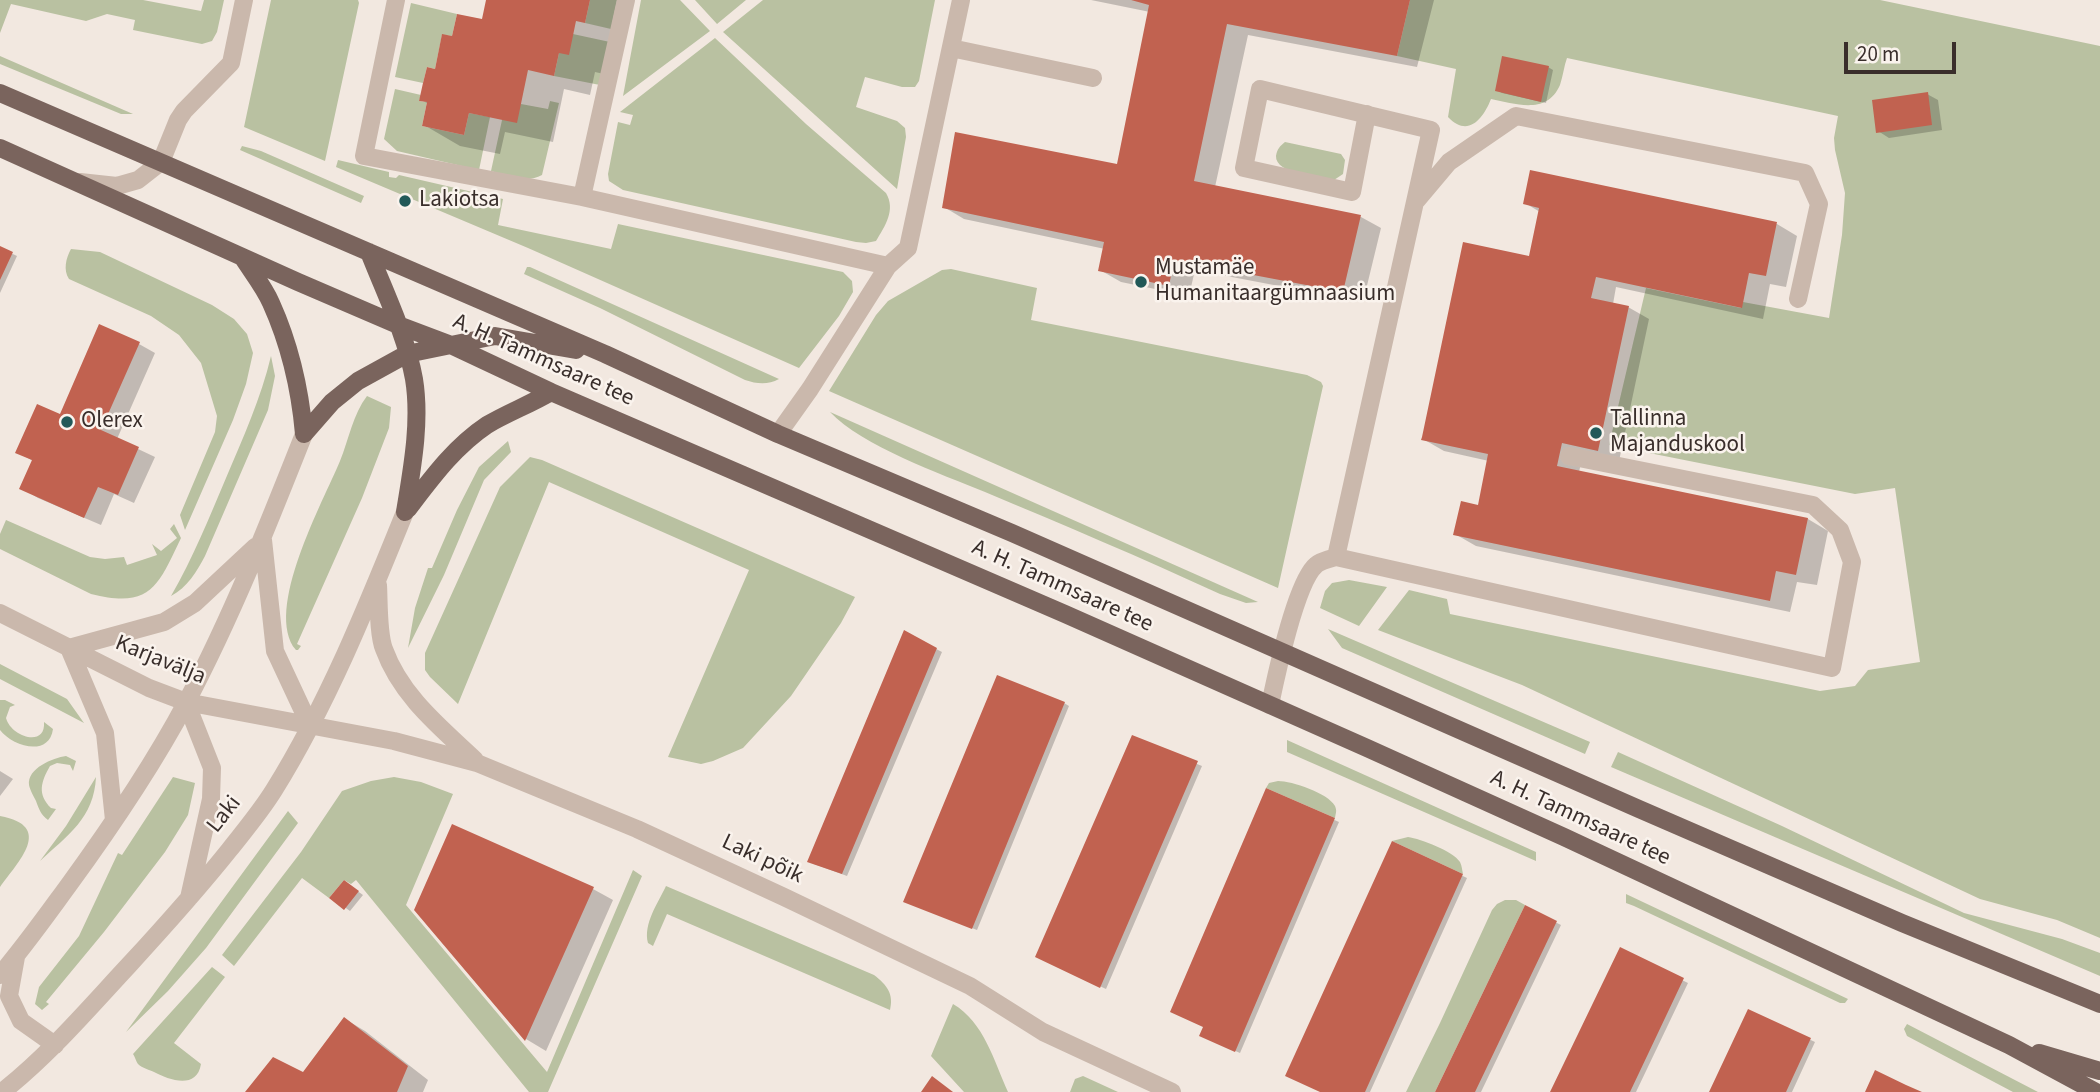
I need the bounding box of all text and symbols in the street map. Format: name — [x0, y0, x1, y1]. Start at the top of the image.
scale bar — [1848, 28, 1960, 72]
text: 20 m — [1857, 39, 1899, 69]
place label: Lakiotsa — [419, 187, 500, 215]
marker: Lakiotsa — [397, 193, 413, 209]
place label: Mustamäe Humanitaargümnaasium — [1155, 255, 1395, 309]
marker: Mustamäe Humanitaargümnaasium — [1133, 274, 1149, 290]
street label: A. H. Tammsaare tee — [448, 309, 638, 413]
place label: Tallinna Majanduskool — [1610, 406, 1745, 460]
place label: Olerex — [81, 408, 143, 436]
marker: Olerex — [59, 414, 75, 430]
marker: Tallinna Majanduskool — [1588, 425, 1604, 441]
street label: A. H. Tammsaare tee — [967, 535, 1157, 639]
street label: Karjavälja — [111, 630, 209, 692]
street label: A. H. Tammsaare tee — [1486, 765, 1674, 873]
street label: Laki — [202, 791, 248, 839]
street label: Laki põik — [717, 829, 807, 891]

